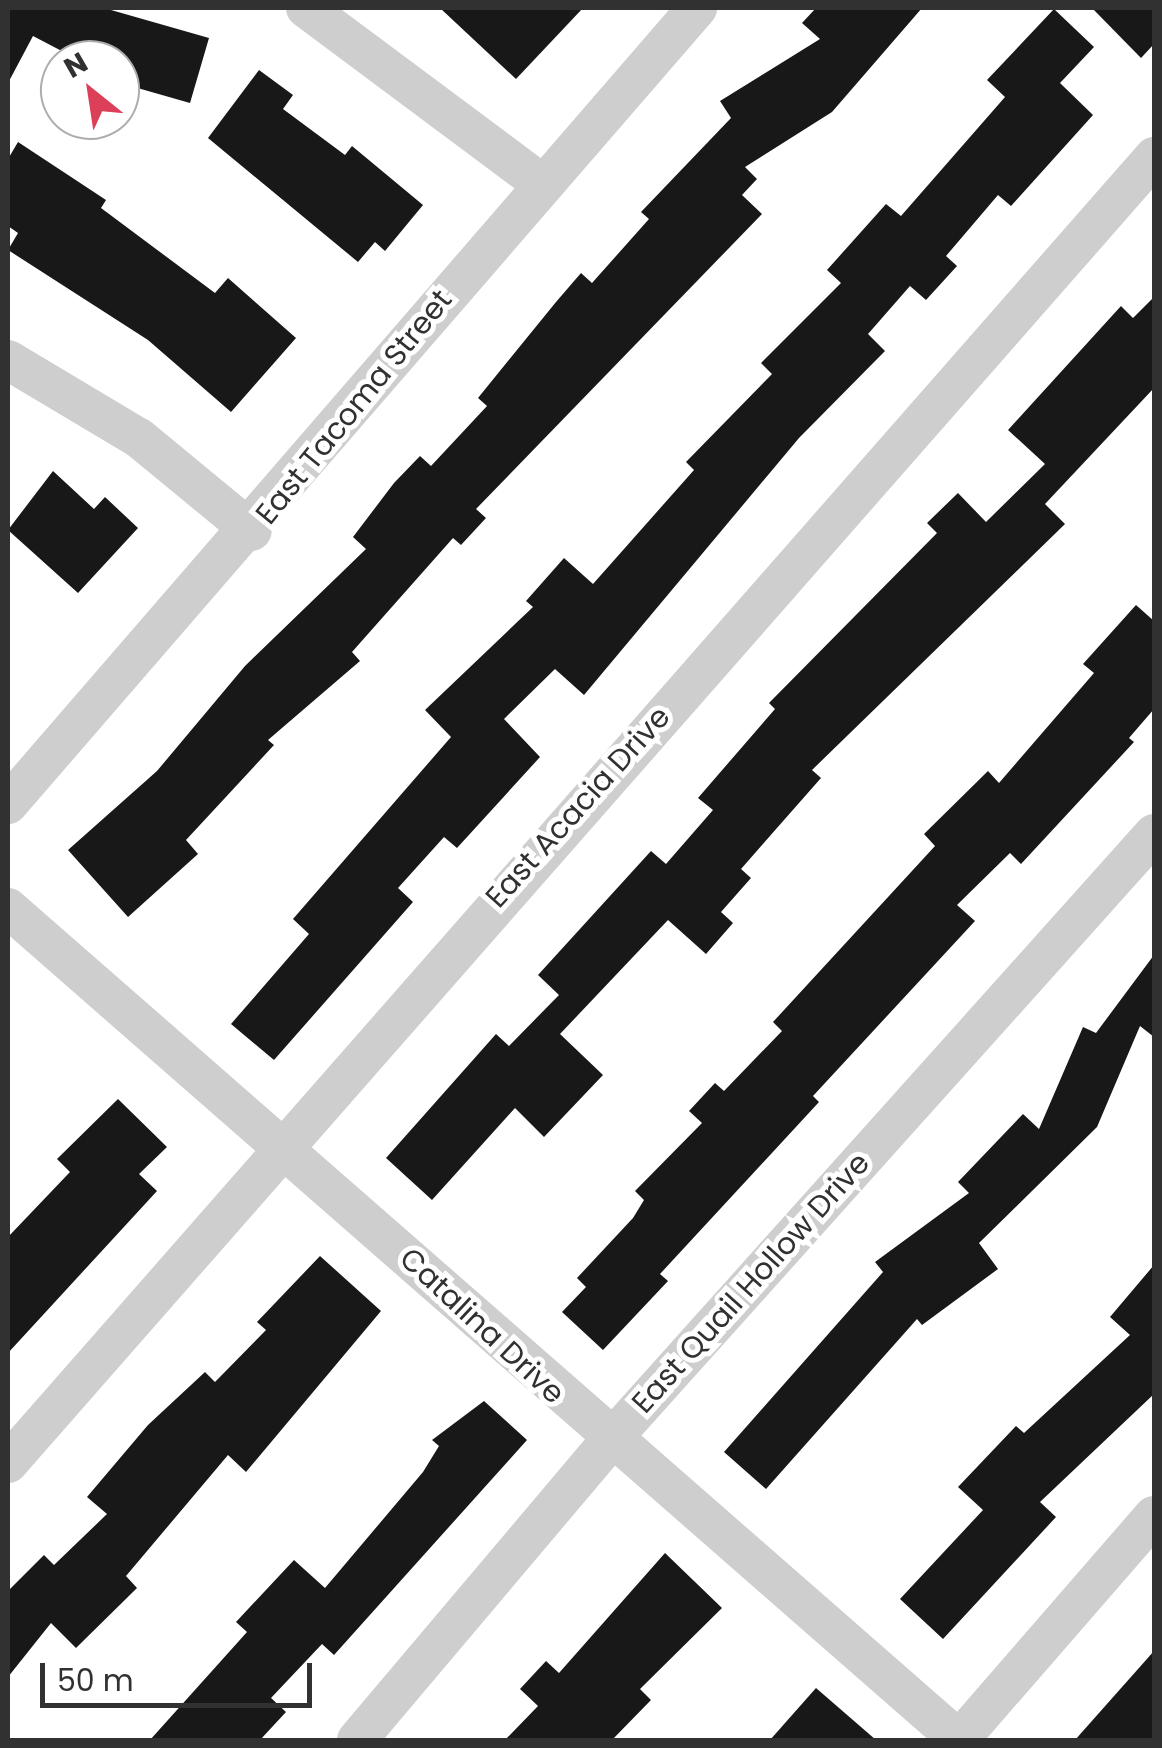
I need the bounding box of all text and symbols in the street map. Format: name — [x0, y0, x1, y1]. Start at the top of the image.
north arrow — [40, 40, 140, 140]
text: N — [57, 43, 95, 87]
street label: East Tacoma Street — [248, 283, 460, 531]
street label: East Acacia Drive — [478, 699, 678, 915]
street label: East Quail Hollow Drive — [625, 1145, 877, 1421]
street label: Catalina Drive — [392, 1241, 572, 1411]
scale bar — [45, 1643, 318, 1705]
text: 50 m — [57, 1659, 134, 1702]

